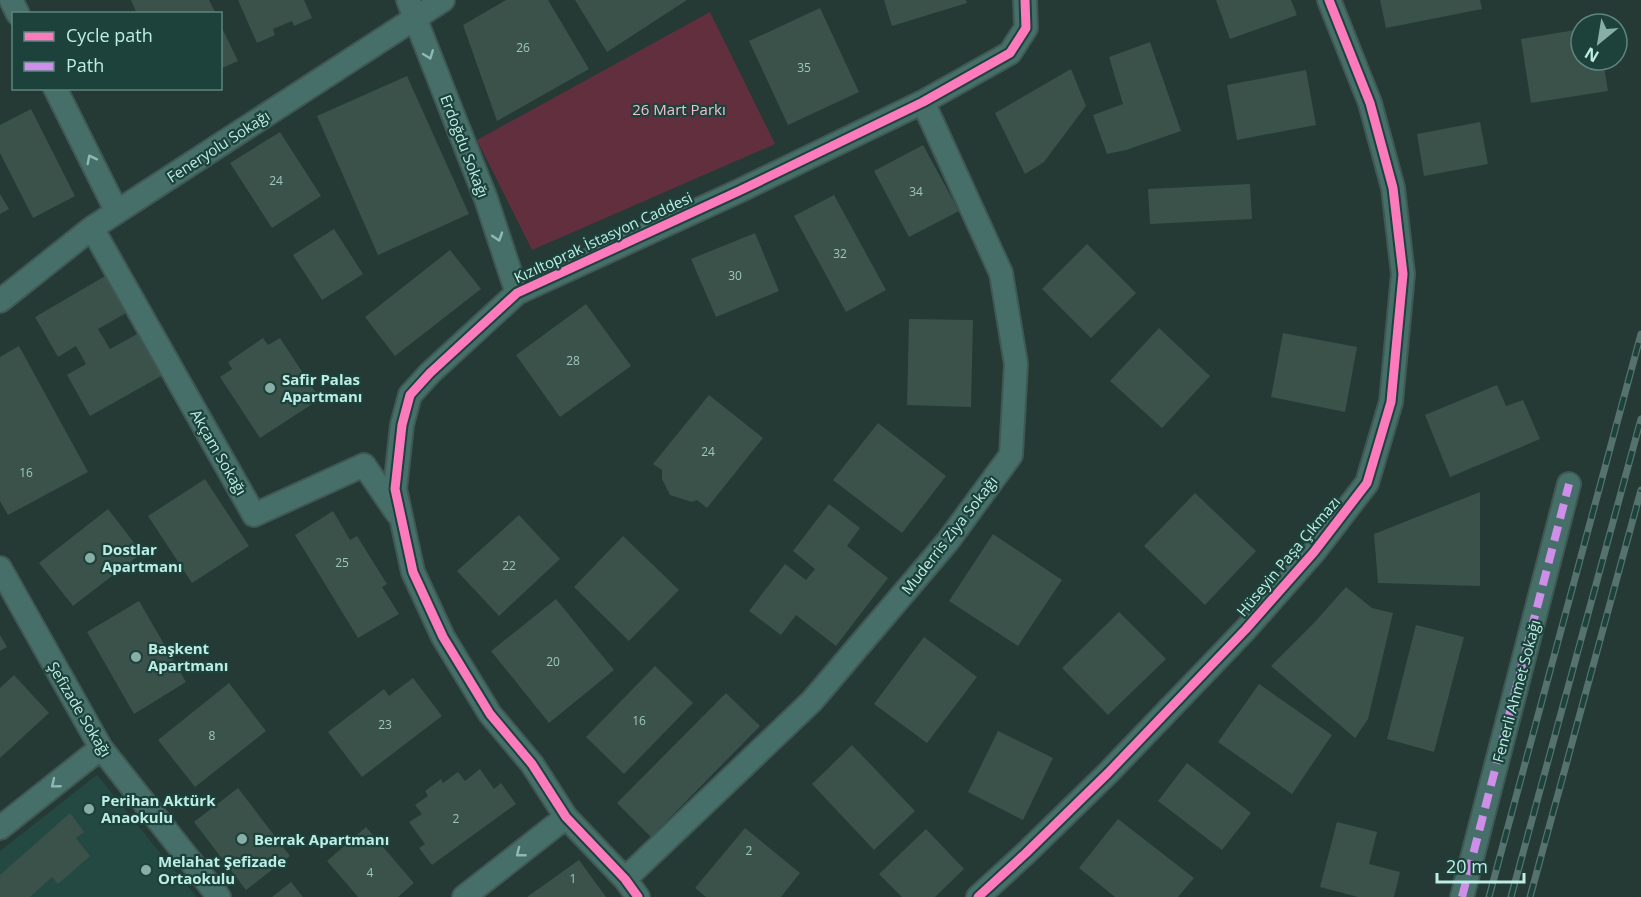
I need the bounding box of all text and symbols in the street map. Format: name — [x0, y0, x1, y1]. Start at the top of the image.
legend — [12, 12, 222, 90]
north arrow — [1569, 12, 1629, 72]
text: Cycle path — [66, 23, 153, 47]
house number: 26 — [516, 39, 530, 56]
text: N — [1580, 42, 1603, 68]
one-way arrow — [422, 48, 434, 59]
text: Path — [66, 53, 104, 77]
house number: 35 — [797, 59, 811, 76]
street label: Erdoğdu Sokağı — [436, 92, 494, 200]
park label: 26 Mart Parkı — [632, 99, 726, 119]
street label: Feneryolu Sokağı — [163, 105, 273, 187]
one-way arrow — [87, 155, 98, 166]
house number: 24 — [269, 172, 283, 189]
house number: 34 — [909, 183, 923, 200]
street label: Kızıltoprak İstasyon Caddesi — [511, 187, 695, 287]
one-way arrow — [491, 231, 504, 242]
house number: 32 — [833, 245, 847, 262]
house number: 30 — [728, 267, 742, 284]
house number: 28 — [566, 352, 580, 369]
place label: Safir Palas Apartmanı — [282, 369, 362, 406]
marker: Safir Palas Apartmanı — [263, 381, 277, 395]
street label: Akçam Sokağı — [186, 405, 252, 499]
house number: 24 — [701, 443, 715, 460]
house number: 16 — [19, 464, 33, 481]
street label: Muderris Ziya Sokağı — [897, 472, 1001, 598]
street label: Hüseyin Paşa Çıkmazı — [1232, 492, 1344, 620]
place label: Dostlar Apartmanı — [102, 539, 182, 576]
marker: Dostlar Apartmanı — [83, 551, 97, 565]
house number: 25 — [335, 554, 349, 571]
house number: 22 — [502, 557, 516, 574]
street label: Fenerli Ahmet Sokağı — [1487, 617, 1545, 765]
place label: Başkent Apartmanı — [148, 638, 228, 675]
marker: Başkent Apartmanı — [129, 650, 143, 664]
house number: 20 — [546, 653, 560, 670]
street label: Şefizade Sokağı — [44, 658, 116, 760]
house number: 16 — [632, 712, 646, 729]
house number: 23 — [378, 716, 392, 733]
house number: 8 — [209, 727, 216, 744]
one-way arrow — [51, 777, 62, 788]
place label: Perihan Aktürk Anaokulu — [101, 790, 216, 827]
marker: Perihan Aktürk Anaokulu — [82, 802, 96, 816]
house number: 2 — [453, 810, 460, 827]
place label: Berrak Apartmanı — [254, 829, 389, 849]
marker: Berrak Apartmanı — [235, 832, 249, 846]
house number: 2 — [746, 842, 753, 859]
one-way arrow — [515, 846, 526, 857]
scale bar — [1437, 846, 1524, 884]
place label: Melahat Şefizade Ortaokulu — [158, 851, 286, 888]
text: 20 m — [1446, 854, 1488, 878]
marker: Melahat Şefizade Ortaokulu — [139, 863, 153, 877]
house number: 4 — [367, 864, 374, 881]
house number: 1 — [570, 870, 576, 887]

